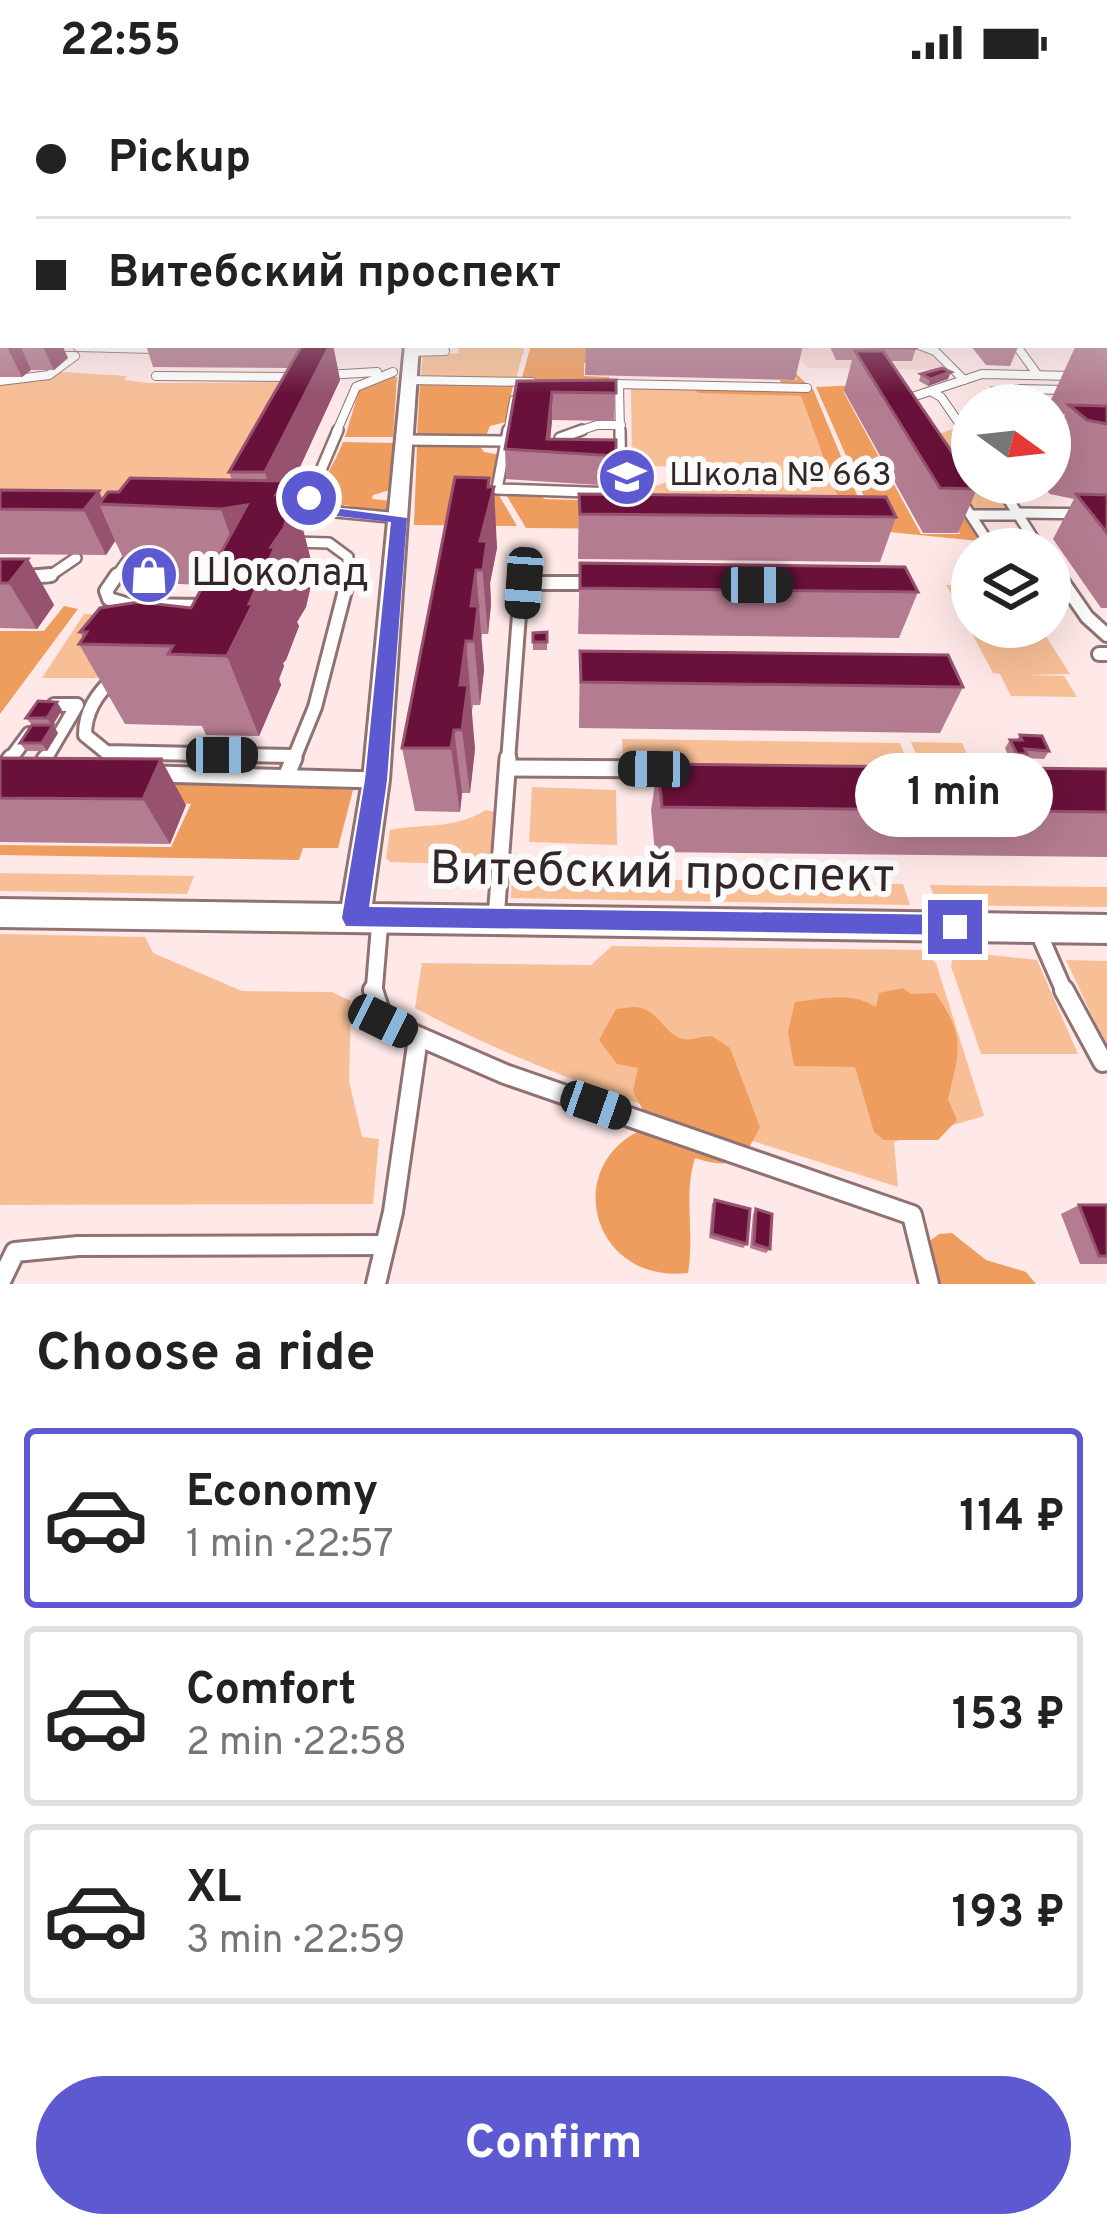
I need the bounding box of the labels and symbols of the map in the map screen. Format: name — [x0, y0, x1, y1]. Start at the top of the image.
north arrow — [951, 384, 1071, 504]
school or university icon: Школа № 663 — [596, 446, 658, 508]
place label: Школа № 663 — [669, 456, 892, 498]
route start — [282, 471, 336, 525]
shop icon: Шоколад — [118, 544, 180, 606]
car — [504, 546, 544, 620]
place label: Шоколад — [191, 551, 369, 600]
car — [721, 567, 793, 603]
car — [186, 737, 258, 773]
car — [618, 750, 690, 788]
callout: 1 min — [856, 753, 1054, 837]
street label: Витебский проспект — [429, 841, 895, 909]
route end — [928, 900, 982, 954]
car — [343, 989, 423, 1053]
car — [556, 1076, 636, 1134]

